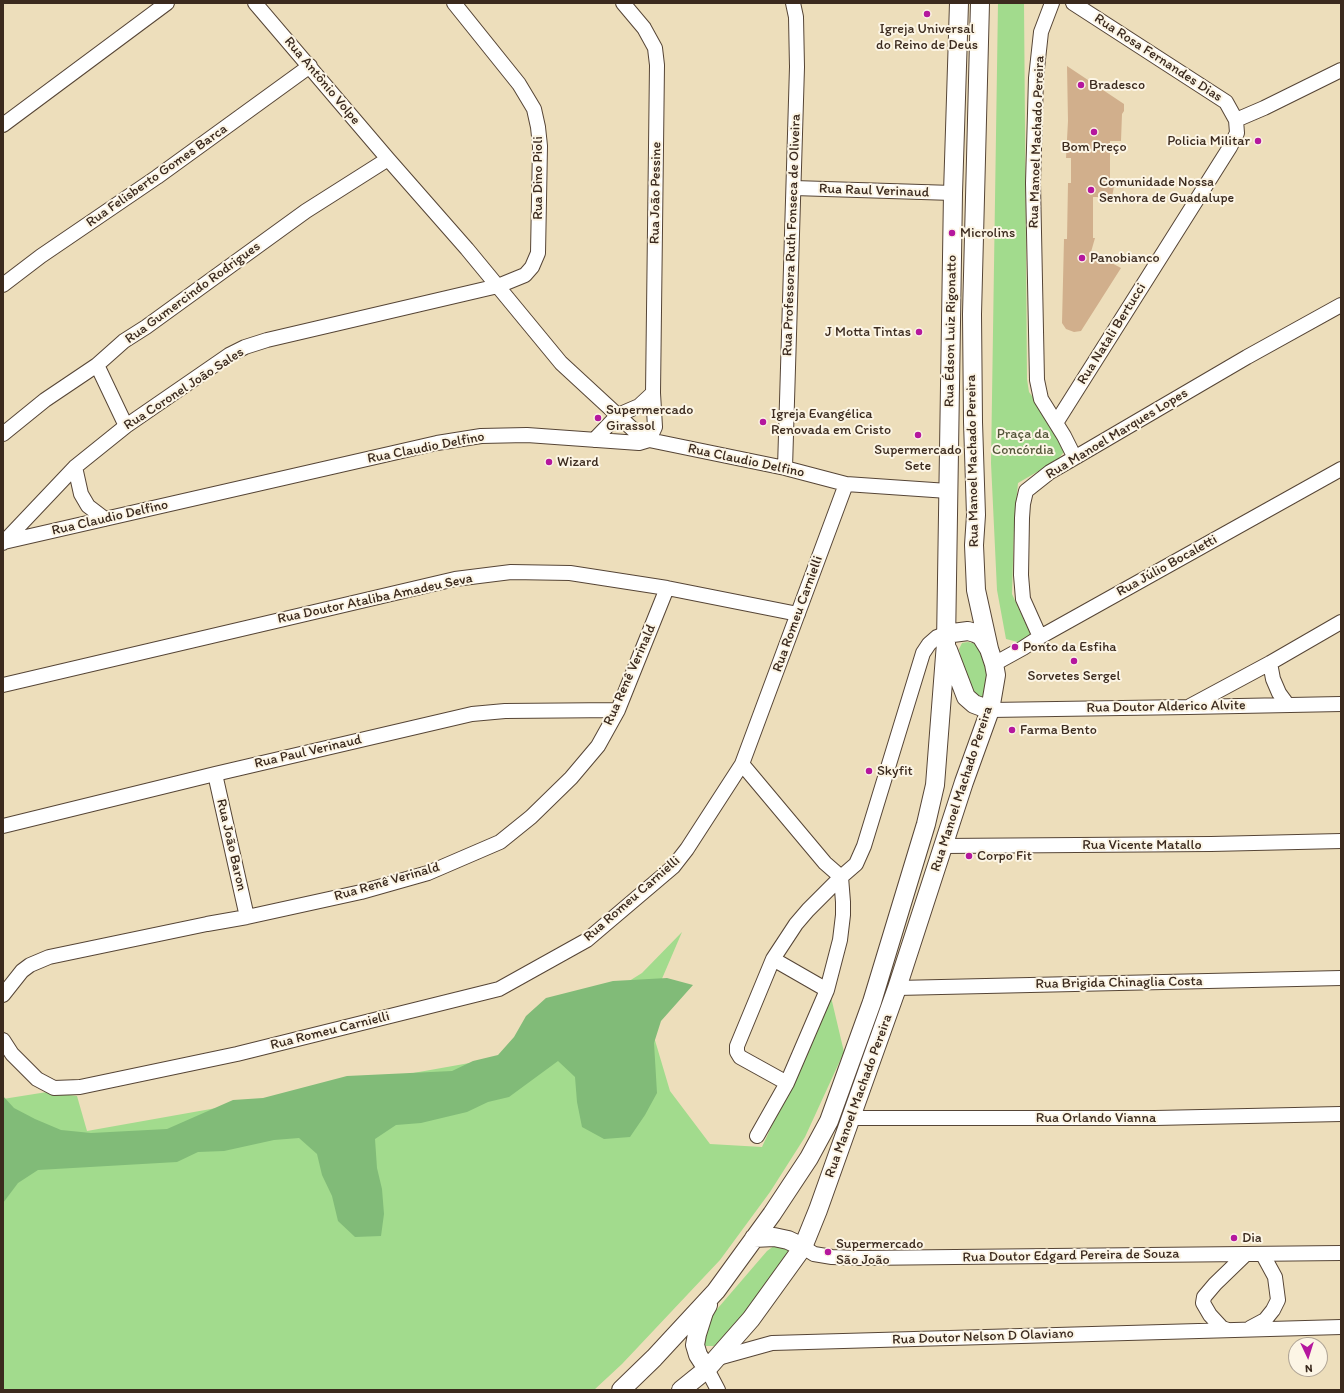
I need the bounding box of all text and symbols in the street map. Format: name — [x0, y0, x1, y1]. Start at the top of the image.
marker: Igreja Universal do Reino de Deus — [922, 9, 932, 19]
street label: Rua Rosa Fernandes Dias — [1091, 10, 1225, 106]
place label: Igreja Universal do Reino de Deus — [876, 21, 978, 54]
street label: Rua Antônio Volpe — [280, 34, 364, 128]
street label: Rua Manoel Machado Pereira — [1026, 55, 1048, 229]
place label: Bradesco — [1089, 77, 1145, 93]
marker: Bradesco — [1076, 80, 1086, 90]
street label: Rua Professora Ruth Fonseca de Oliveira — [779, 114, 805, 356]
street label: Rua Felisberto Gomes Barca — [83, 121, 231, 231]
marker: Bom Preço — [1089, 127, 1099, 137]
place label: Policia Militar — [1167, 133, 1250, 149]
street label: Rua Dino Pioli — [530, 136, 546, 220]
marker: Policia Militar — [1253, 136, 1263, 146]
place label: Bom Preço — [1061, 139, 1127, 155]
street label: Rua João Pessine — [647, 142, 665, 244]
place label: Comunidade Nossa Senhora de Guadalupe — [1099, 174, 1234, 206]
street label: Rua Raul Verinaud — [819, 181, 929, 201]
marker: Comunidade Nossa Senhora de Guadalupe — [1086, 185, 1096, 195]
place label: Microlins — [960, 225, 1015, 241]
marker: Microlins — [947, 228, 957, 238]
street label: Rua Gumercindo Rodrigues — [122, 238, 264, 348]
place label: Panobianco — [1090, 250, 1160, 266]
marker: Panobianco — [1077, 253, 1087, 263]
street label: Rua Édson Luiz Rigonatto — [941, 255, 961, 407]
street label: Rua Natali Bertucci — [1074, 280, 1150, 388]
place label: J Motta Tintas — [825, 324, 911, 340]
marker: J Motta Tintas — [914, 327, 924, 337]
street label: Rua Coronel João Sales — [121, 344, 247, 434]
street label: Rua Manoel Machado Pereira — [963, 374, 983, 548]
street label: Rua Manoel Marques Lopes — [1043, 385, 1191, 483]
place label: Supermercado Girassol — [606, 402, 693, 434]
place label: Igreja Evangélica Renovada em Cristo — [771, 406, 891, 438]
marker: Supermercado Girassol — [593, 413, 603, 423]
marker: Igreja Evangélica Renovada em Cristo — [758, 417, 768, 427]
park label: Praça da Concórdia — [992, 426, 1054, 458]
street label: Rua Claudio Delfino — [366, 428, 486, 468]
marker: Supermercado Sete — [913, 430, 923, 440]
street label: Rua Claudio Delfino — [686, 440, 806, 482]
place label: Supermercado Sete — [874, 442, 962, 474]
place label: Wizard — [557, 454, 599, 470]
marker: Wizard — [544, 457, 554, 467]
street label: Rua Claudio Delfino — [50, 496, 170, 540]
street label: Rua Júlio Bocaletti — [1114, 531, 1220, 601]
street label: Rua Romeu Carnielli — [769, 554, 827, 674]
street label: Rua Doutor Ataliba Amadeu Seva — [276, 570, 474, 628]
street label: Rua Renê Verinald — [600, 622, 660, 728]
place label: Ponto da Esfiha — [1023, 639, 1117, 655]
marker: Ponto da Esfiha — [1010, 642, 1020, 652]
marker: Sorvetes Sergel — [1069, 656, 1079, 666]
place label: Sorvetes Sergel — [1028, 668, 1120, 684]
street label: Rua Doutor Alderico Alvite — [1086, 697, 1246, 717]
street label: Rua Manoel Machado Pereira — [927, 704, 997, 874]
place label: Farma Bento — [1020, 722, 1097, 738]
marker: Farma Bento — [1007, 725, 1017, 735]
street label: Rua Paul Verinaud — [253, 732, 363, 772]
place label: Skyfit — [877, 763, 913, 779]
marker: Skyfit — [864, 766, 874, 776]
street label: Rua João Baron — [212, 797, 250, 893]
street label: Rua Vicente Matallo — [1082, 837, 1202, 853]
place label: Corpo Fit — [977, 848, 1032, 864]
marker: Corpo Fit — [964, 851, 974, 861]
street label: Rua Romeu Carnielli — [580, 853, 684, 945]
street label: Rua Renê Verinald — [332, 859, 442, 905]
street label: Rua Brigida Chinaglia Costa — [1035, 973, 1203, 993]
street label: Rua Romeu Carnielli — [269, 1008, 391, 1054]
street label: Rua Manoel Machado Pereira — [822, 1012, 896, 1180]
street label: Rua Orlando Vianna — [1036, 1110, 1156, 1126]
place label: Dia — [1242, 1230, 1262, 1246]
marker: Dia — [1229, 1233, 1239, 1243]
place label: Supermercado São João — [836, 1236, 923, 1268]
street label: Rua Doutor Edgard Pereira de Souza — [962, 1246, 1180, 1266]
marker: Supermercado São João — [823, 1247, 833, 1257]
street label: Rua Doutor Nelson D Olaviano — [892, 1325, 1074, 1349]
north arrow — [1288, 1337, 1328, 1377]
text: N — [1305, 1362, 1313, 1375]

